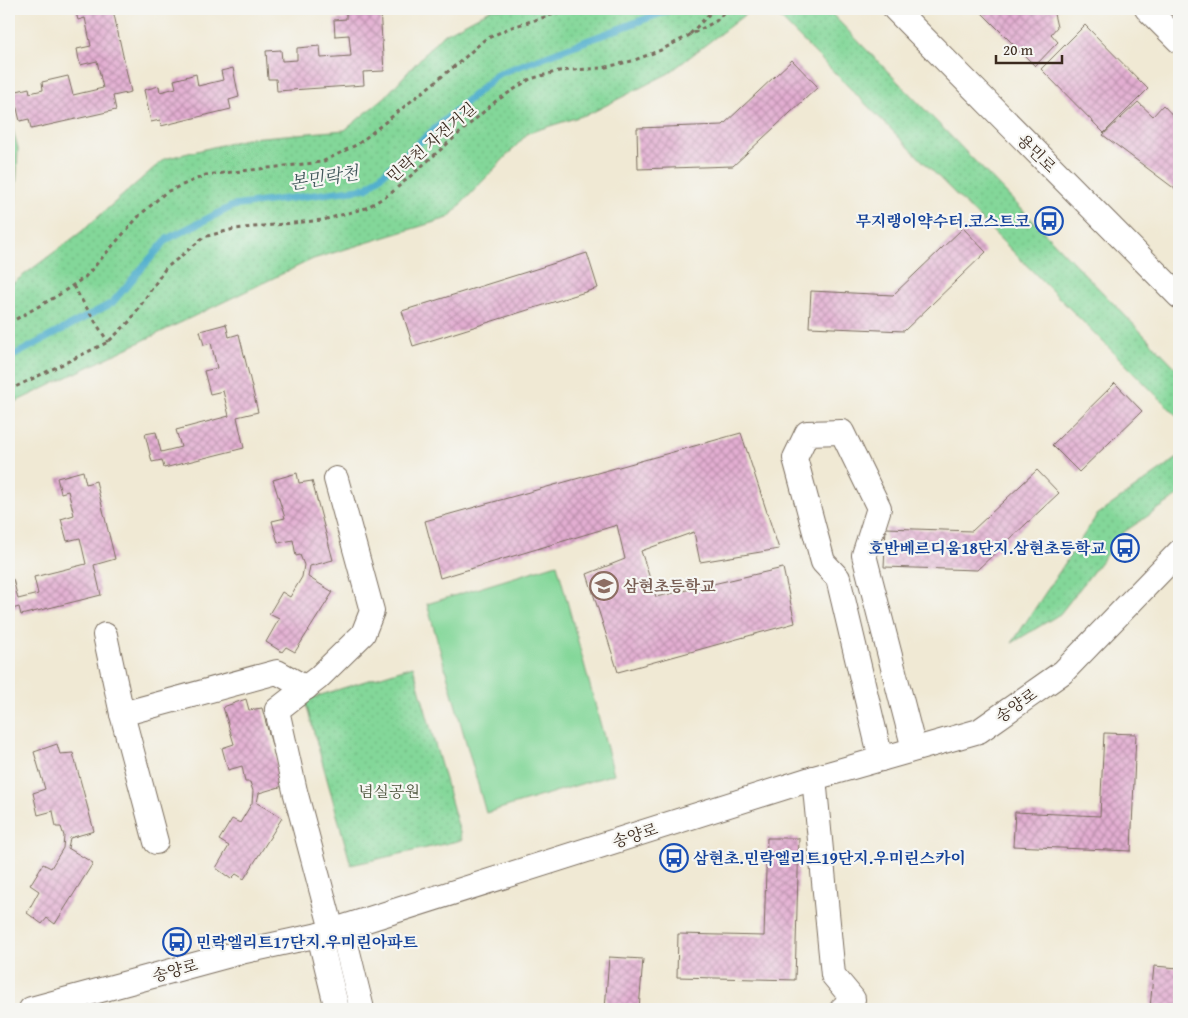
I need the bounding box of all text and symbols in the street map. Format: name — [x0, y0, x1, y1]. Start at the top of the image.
scale bar — [996, 32, 1062, 64]
text: 20 m — [1003, 39, 1034, 60]
street label: 민락천 자전거길 — [381, 96, 481, 188]
street label: 용민로 — [1012, 128, 1062, 178]
water label: 본민락천 — [287, 158, 362, 196]
bus stop icon: 무지랭이약수터.코스트코 — [1034, 206, 1064, 236]
place label: 무지랭이약수터.코스트코 — [855, 209, 1031, 233]
bus stop icon: 호반베르디움18단지.삼현초등학교 — [1110, 533, 1140, 563]
place label: 호반베르디움18단지.삼현초등학교 — [869, 536, 1107, 560]
school or university icon: 삼현초등학교 — [589, 571, 619, 601]
place label: 삼현초등학교 — [623, 574, 716, 598]
street label: 송양로 — [990, 682, 1042, 728]
park label: 념실공원 — [358, 779, 420, 803]
street label: 송양로 — [609, 816, 661, 854]
bus stop icon: 삼현초.민락엘리트19단지.우미린스카이 — [659, 843, 689, 873]
place label: 삼현초.민락엘리트19단지.우미린스카이 — [693, 846, 966, 870]
bus stop icon: 민락엘리트17단지.우미린아파트 — [162, 927, 192, 957]
place label: 민락엘리트17단지.우미린아파트 — [196, 930, 419, 954]
street label: 송양로 — [149, 952, 201, 988]

